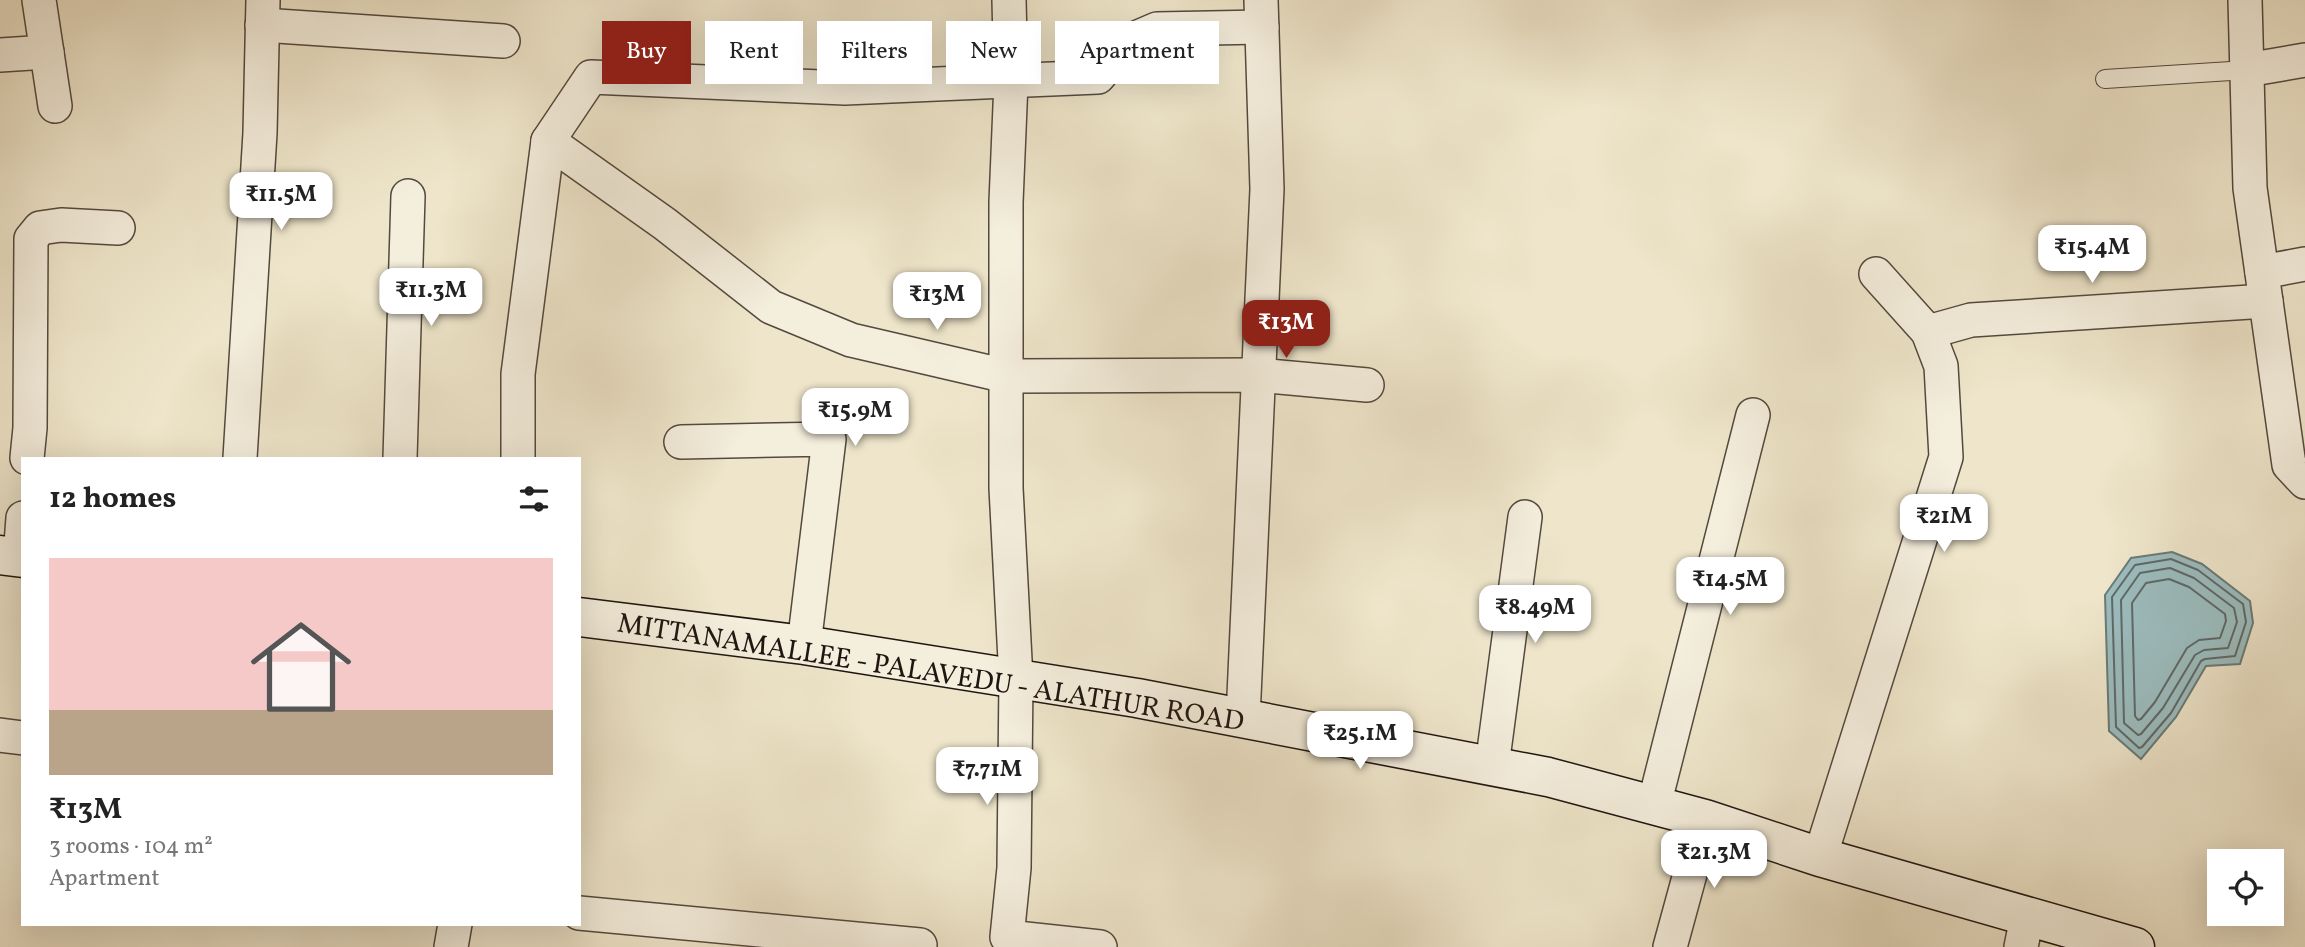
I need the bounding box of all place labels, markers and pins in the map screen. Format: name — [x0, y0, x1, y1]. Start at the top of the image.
pin: ₹11.5M — [224, 173, 338, 232]
pin: ₹15.4M — [2035, 226, 2149, 285]
pin: ₹11.3M — [374, 268, 488, 328]
pin: ₹13M — [896, 272, 978, 332]
pin: ₹13M — [1245, 300, 1327, 360]
pin: ₹15.9M — [798, 388, 912, 448]
pin: ₹21M — [1903, 494, 1985, 554]
pin: ₹14.5M — [1673, 558, 1787, 617]
pin: ₹8.49M — [1478, 586, 1592, 645]
pin: ₹25.1M — [1303, 712, 1417, 771]
pin: ₹7.71M — [930, 748, 1044, 807]
pin: ₹21.3M — [1657, 830, 1771, 890]

